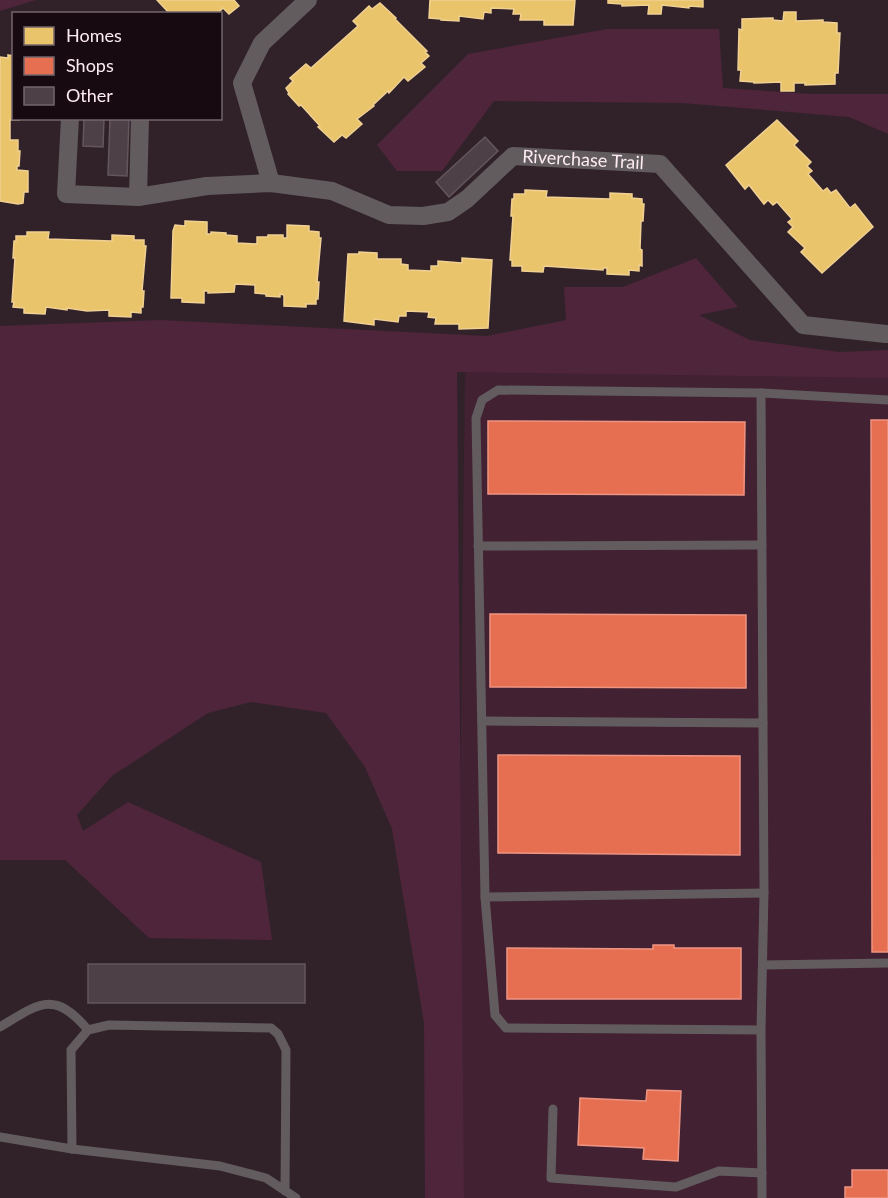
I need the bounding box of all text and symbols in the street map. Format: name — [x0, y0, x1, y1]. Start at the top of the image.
legend — [12, 12, 222, 120]
text: Homes — [66, 24, 122, 46]
text: Shops — [66, 54, 114, 76]
text: Other — [66, 84, 113, 106]
street label: Riverchase Trail — [522, 145, 645, 173]

